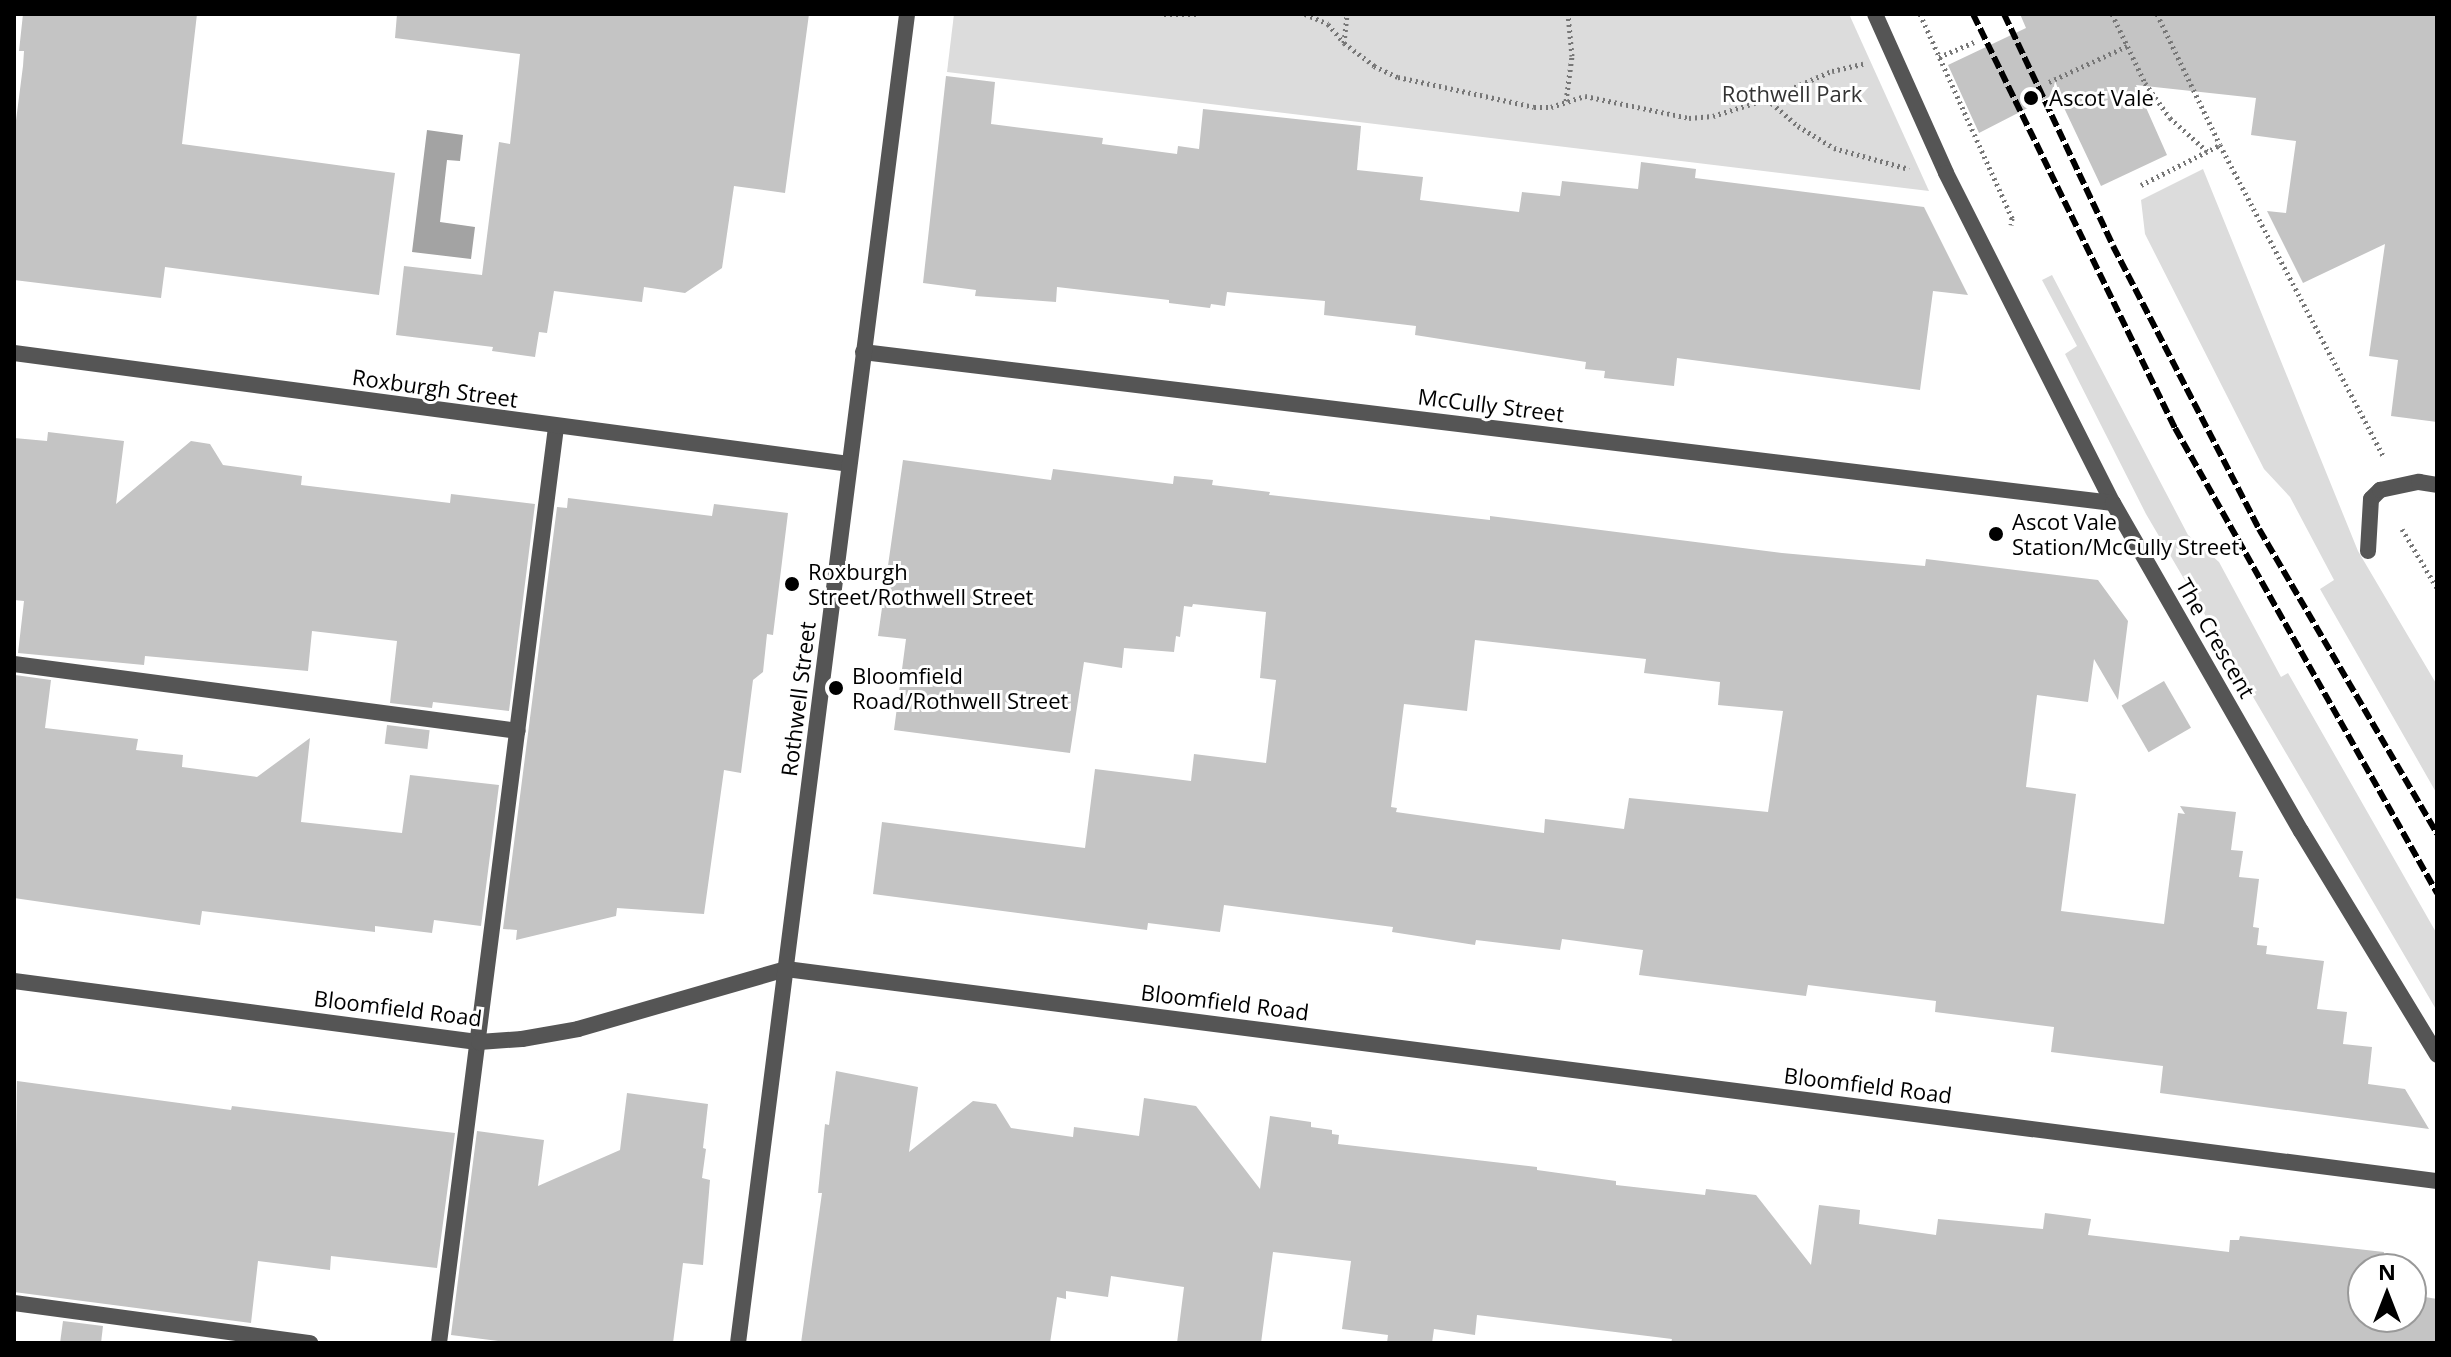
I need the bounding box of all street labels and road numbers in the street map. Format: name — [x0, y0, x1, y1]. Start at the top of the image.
street label: Roxburgh Street — [351, 363, 519, 413]
street label: McCully Street — [1416, 383, 1566, 427]
street label: The Crescent — [2171, 574, 2261, 702]
street label: Rothwell Street — [775, 620, 821, 778]
street label: Bloomfield Road — [1139, 979, 1311, 1025]
street label: Bloomfield Road — [312, 985, 484, 1031]
street label: Bloomfield Road — [1782, 1062, 1954, 1108]

